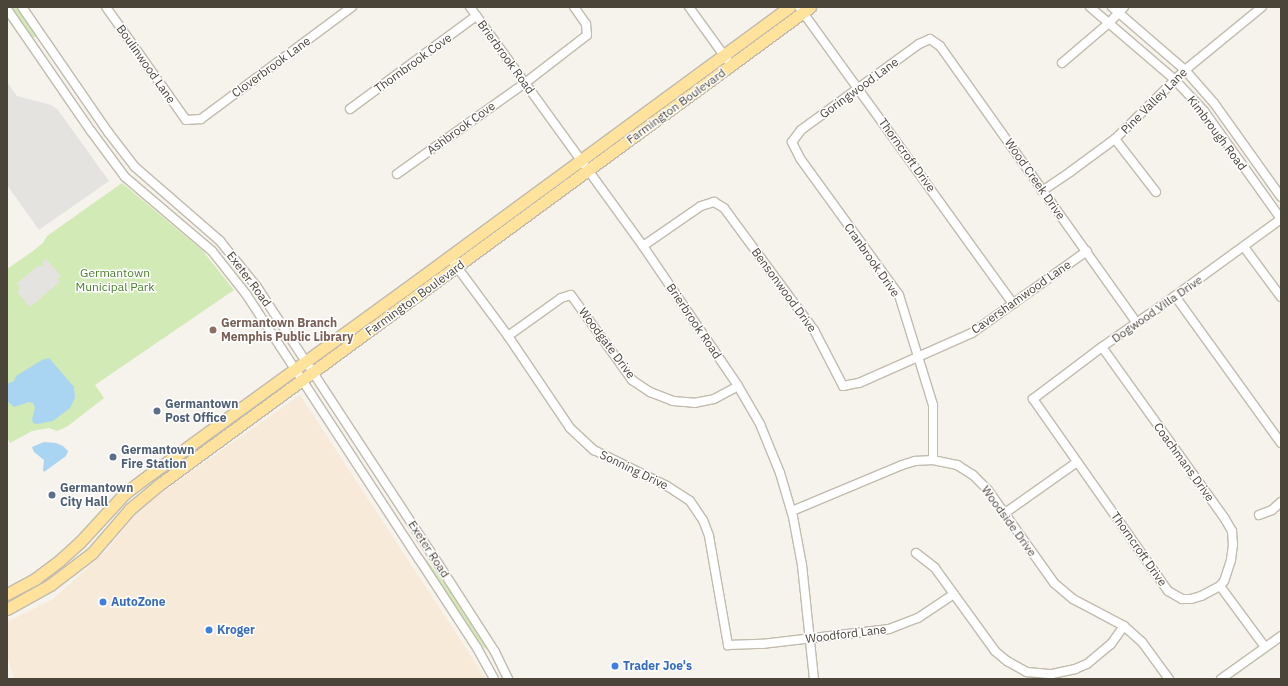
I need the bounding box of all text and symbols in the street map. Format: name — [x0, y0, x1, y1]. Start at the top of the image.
street label: Brierbrook Road — [474, 17, 538, 97]
street label: Boulinwood Lane — [114, 22, 178, 106]
street label: Thornbrook Cove — [372, 30, 454, 96]
street label: Cloverbrook Lane — [229, 34, 313, 100]
street label: Goringwood Lane — [817, 55, 901, 121]
street label: Farmington Boulevard — [624, 65, 728, 147]
street label: Pine Valley Lane — [1118, 65, 1190, 137]
street label: Kimbrough Road — [1184, 93, 1250, 173]
street label: Ashbrook Cove — [424, 98, 498, 158]
street label: Thorncroft Drive — [875, 115, 939, 195]
street label: Wood Creek Drive — [1002, 136, 1068, 222]
street label: Cranbrook Drive — [841, 220, 903, 300]
street label: Bensonwood Drive — [749, 245, 819, 335]
street label: Exeter Road — [224, 249, 274, 309]
street label: Farmington Boulevard — [363, 257, 467, 339]
street label: Cavershamwood Lane — [968, 257, 1074, 337]
park label: Germantown Municipal Park — [75, 266, 155, 294]
street label: Dogwood Villa Drive — [1109, 272, 1205, 346]
street label: Brierbrook Road — [664, 281, 724, 361]
street label: Woodgate Drive — [576, 305, 638, 381]
place label: Germantown Branch Memphis Public Library — [221, 316, 353, 344]
marker: Germantown Branch Memphis Public Library — [208, 325, 218, 335]
place label: Germantown Post Office — [165, 397, 238, 425]
marker: Germantown Post Office — [152, 406, 162, 416]
street label: Coachmans Drive — [1151, 420, 1217, 504]
place label: Germantown Fire Station — [121, 443, 194, 471]
street label: Sonning Drive — [598, 447, 670, 493]
marker: Germantown Fire Station — [108, 452, 118, 462]
place label: Germantown City Hall — [60, 481, 133, 509]
street label: Woodside Drive — [978, 483, 1040, 559]
marker: Germantown City Hall — [47, 490, 57, 500]
street label: Thorncroft Drive — [1108, 509, 1170, 589]
street label: Exeter Road — [405, 518, 453, 580]
place label: AutoZone — [111, 595, 166, 609]
marker: AutoZone — [98, 597, 108, 607]
street label: Woodford Lane — [805, 622, 887, 646]
place label: Kroger — [217, 623, 255, 637]
marker: Kroger — [204, 625, 214, 635]
place label: Trader Joe's — [623, 659, 692, 673]
marker: Trader Joe's — [610, 661, 620, 671]

